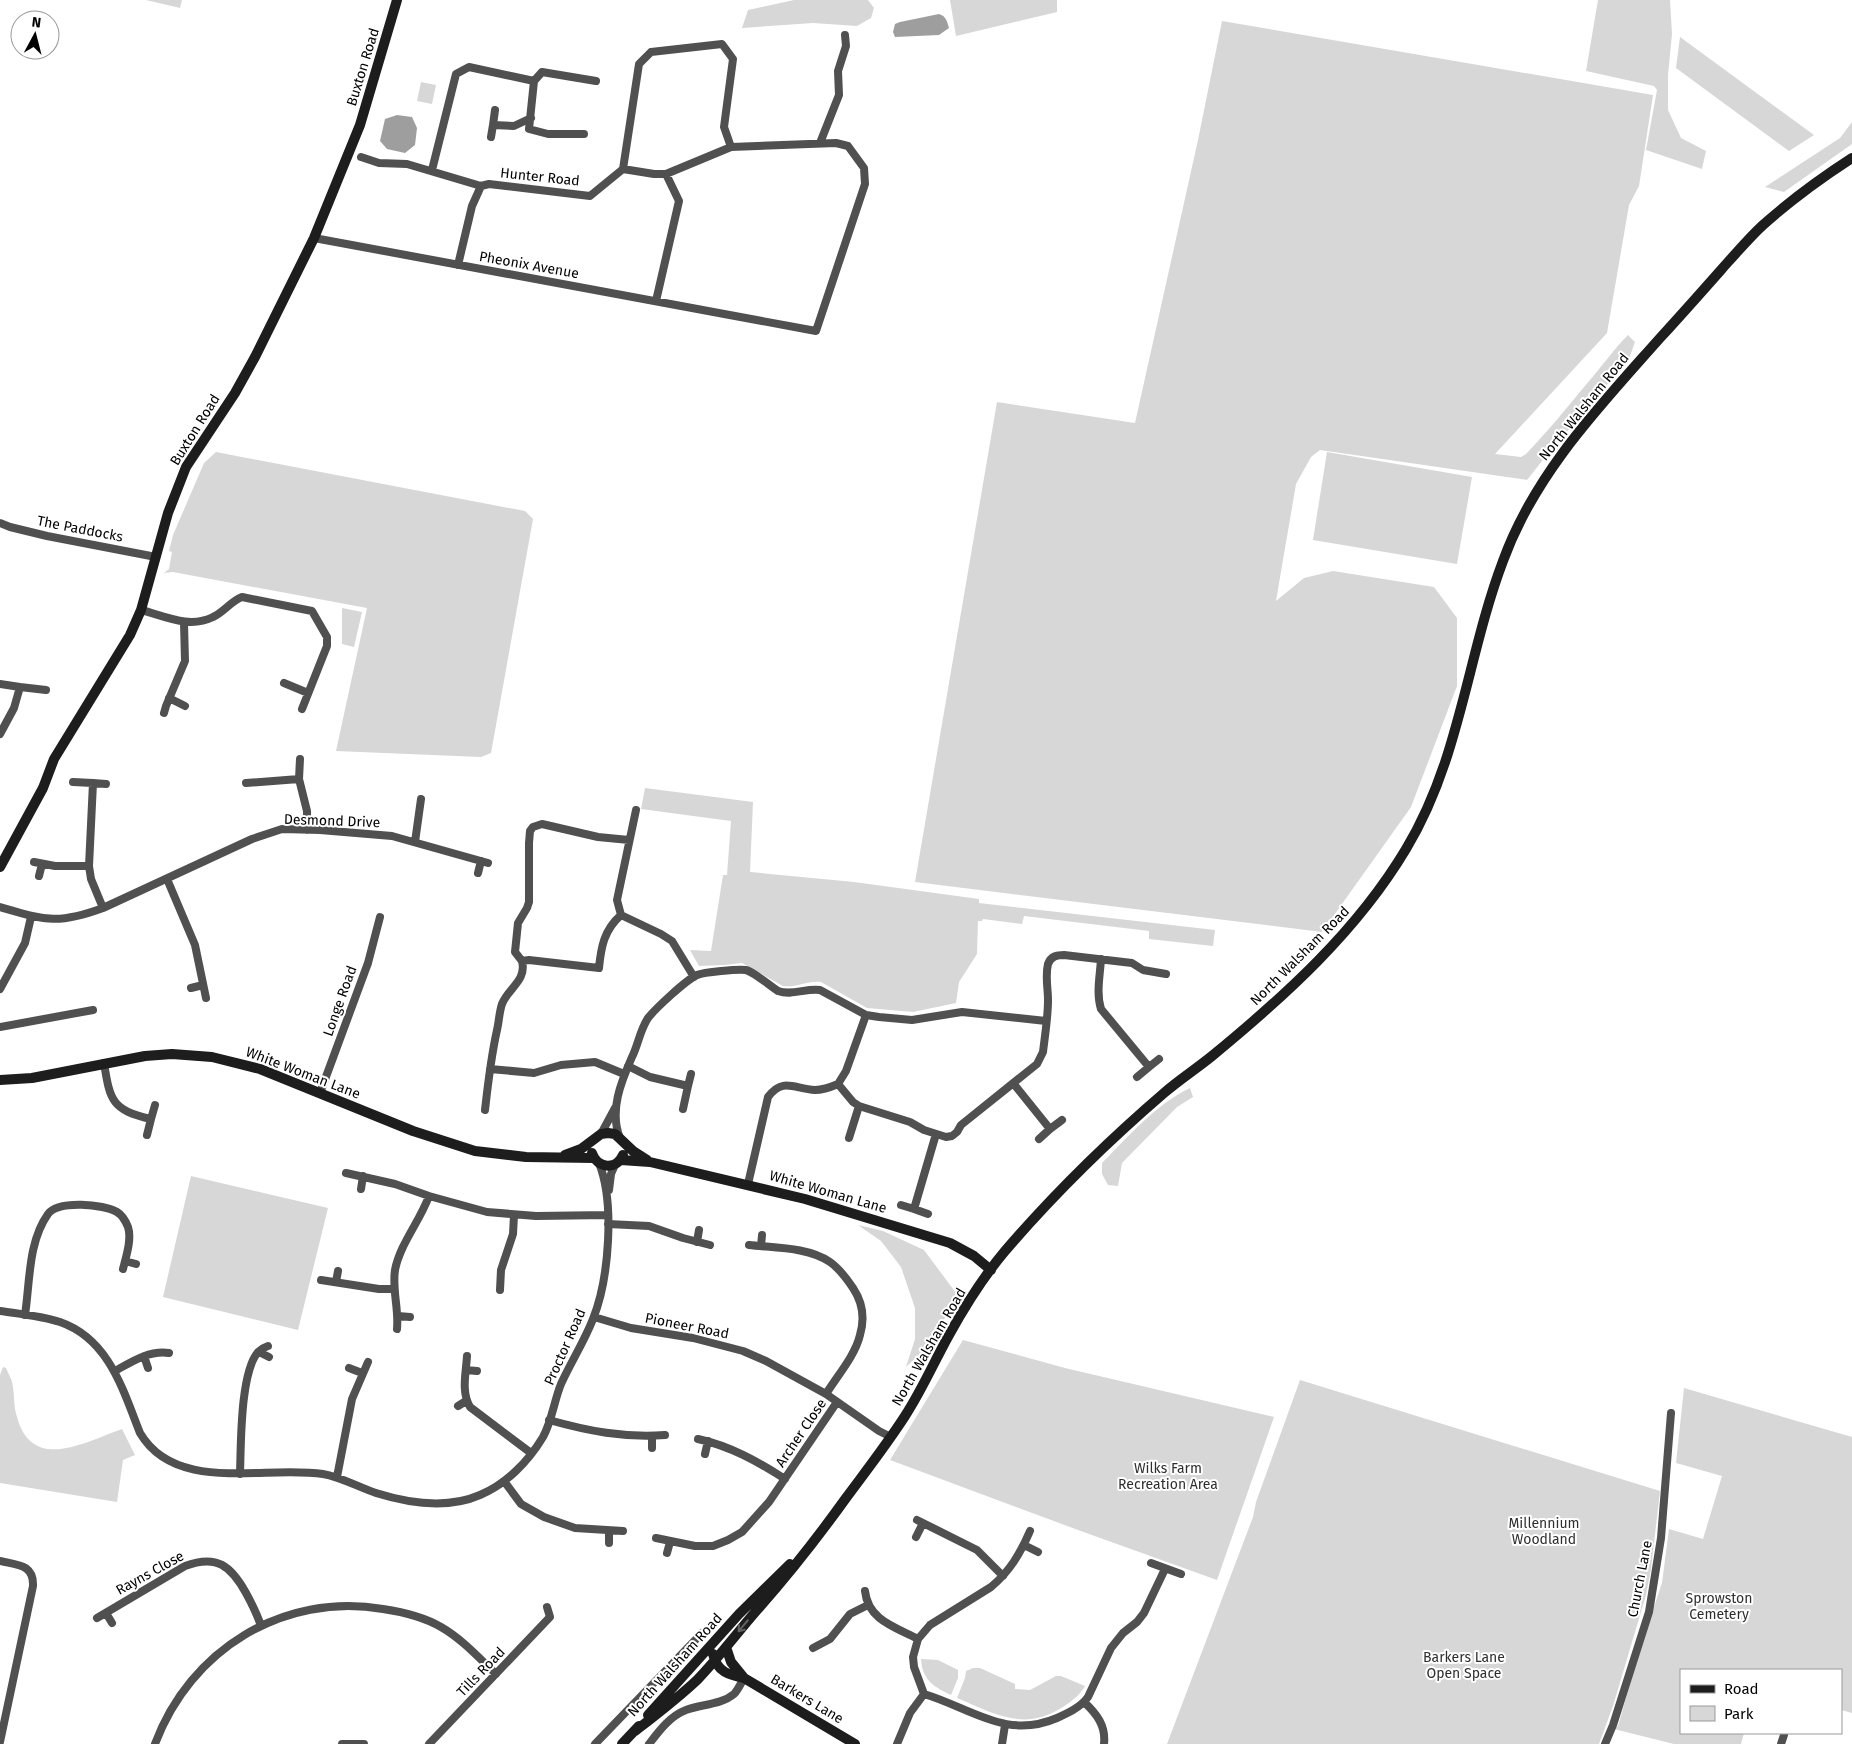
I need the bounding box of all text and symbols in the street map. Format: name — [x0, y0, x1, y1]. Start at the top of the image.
north arrow — [10, 10, 60, 60]
text: N — [31, 14, 42, 32]
street label: Buxton Road — [343, 26, 383, 108]
street label: Hunter Road — [499, 164, 581, 190]
street label: Pheonix Avenue — [478, 248, 580, 282]
street label: North Walsham Road — [1535, 350, 1633, 464]
street label: Buxton Road — [166, 391, 224, 469]
street label: The Paddocks — [36, 512, 125, 546]
street label: Desmond Drive — [283, 811, 381, 831]
street label: North Walsham Road — [1247, 903, 1353, 1009]
street label: Longe Road — [319, 963, 361, 1039]
street label: White Woman Lane — [243, 1043, 363, 1103]
street label: White Woman Lane — [767, 1167, 889, 1217]
street label: North Walsham Road — [888, 1285, 970, 1409]
street label: Proctor Road — [541, 1306, 589, 1388]
street label: Pioneer Road — [644, 1310, 730, 1342]
street label: Archer Close — [772, 1396, 830, 1470]
park label: Wilks Farm Recreation Area — [1118, 1460, 1218, 1493]
park label: Millennium Woodland — [1508, 1515, 1580, 1548]
street label: Church Lane — [1624, 1539, 1656, 1619]
street label: Rayns Close — [113, 1547, 187, 1599]
park label: Sprowston Cemetery — [1686, 1590, 1752, 1623]
street label: North Walsham Road — [624, 1610, 726, 1720]
one-way arrow — [737, 1620, 749, 1633]
street label: Tills Road — [453, 1644, 509, 1700]
park label: Barkers Lane Open Space — [1423, 1649, 1505, 1682]
legend — [1680, 1669, 1842, 1734]
street label: Barkers Lane — [768, 1671, 846, 1727]
text: Road — [1724, 1680, 1759, 1698]
text: Park — [1724, 1705, 1754, 1723]

